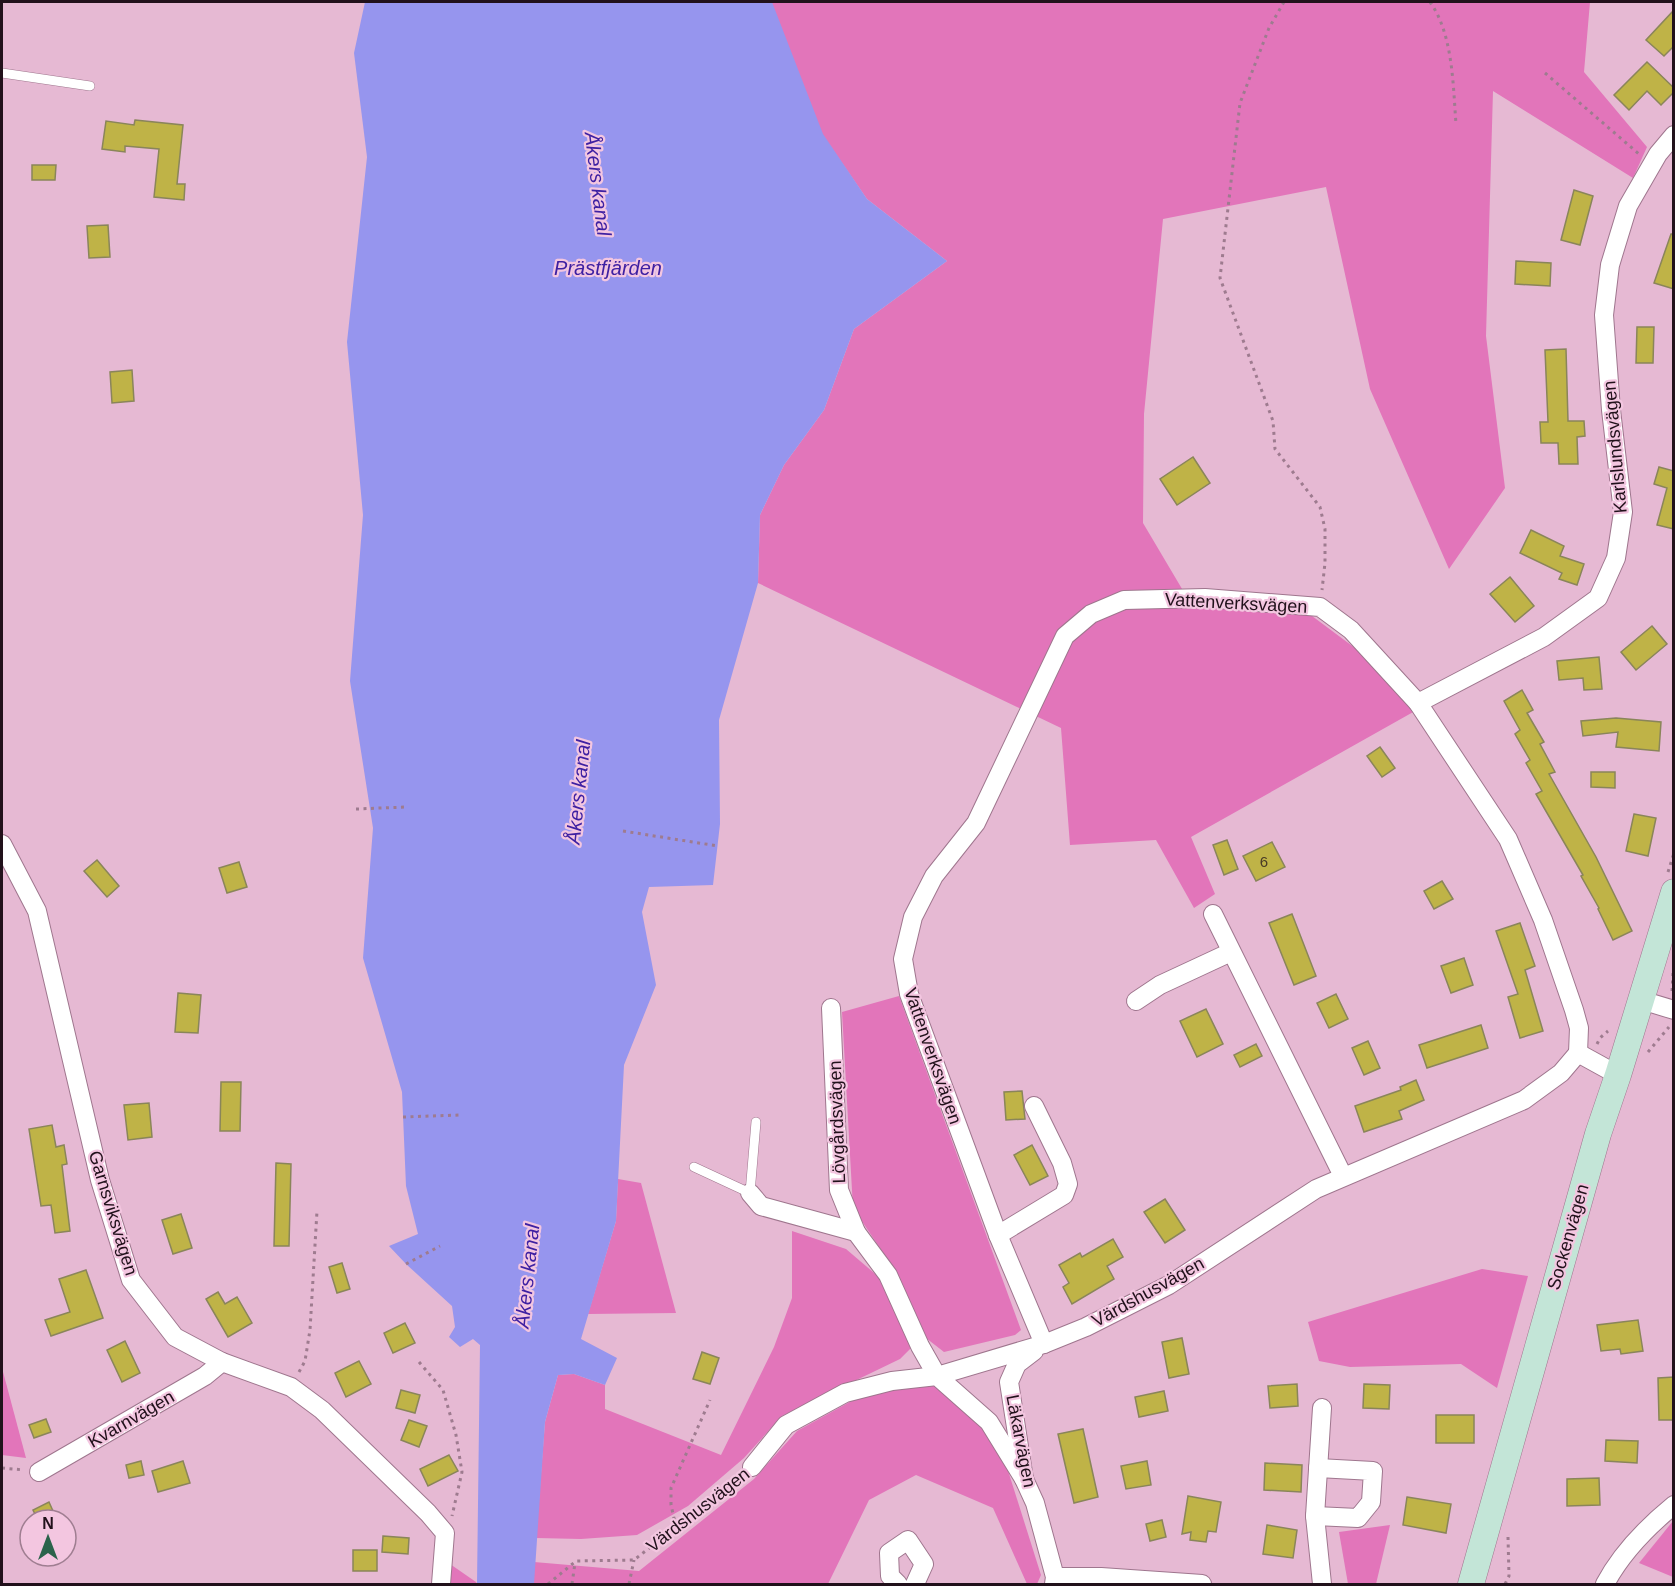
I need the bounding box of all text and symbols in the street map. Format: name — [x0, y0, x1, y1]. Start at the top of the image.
water label: Åkers kanal — [581, 130, 615, 238]
water label: Prästfjärden — [554, 257, 662, 279]
street label: Karlslundsvägen — [1599, 380, 1631, 514]
street label: Vattenverksvägen — [1164, 589, 1308, 617]
water label: Åkers kanal — [561, 738, 594, 846]
house number: 6 — [1260, 853, 1268, 870]
street label: Vattenverksvägen — [900, 985, 966, 1127]
street label: Lövgårdsvägen — [825, 1060, 849, 1184]
street label: Garnsviksvägen — [85, 1148, 141, 1278]
street label: Sockenvägen — [1543, 1182, 1593, 1292]
water label: Åkers kanal — [510, 1222, 543, 1330]
street label: Värdshusvägen — [1088, 1253, 1208, 1331]
street label: Kvarnvägen — [84, 1386, 178, 1452]
street label: Läkarvägen — [1002, 1393, 1040, 1489]
street label: Värdshusvägen — [643, 1464, 753, 1556]
north arrow — [18, 1508, 78, 1568]
text: N — [42, 1515, 54, 1532]

